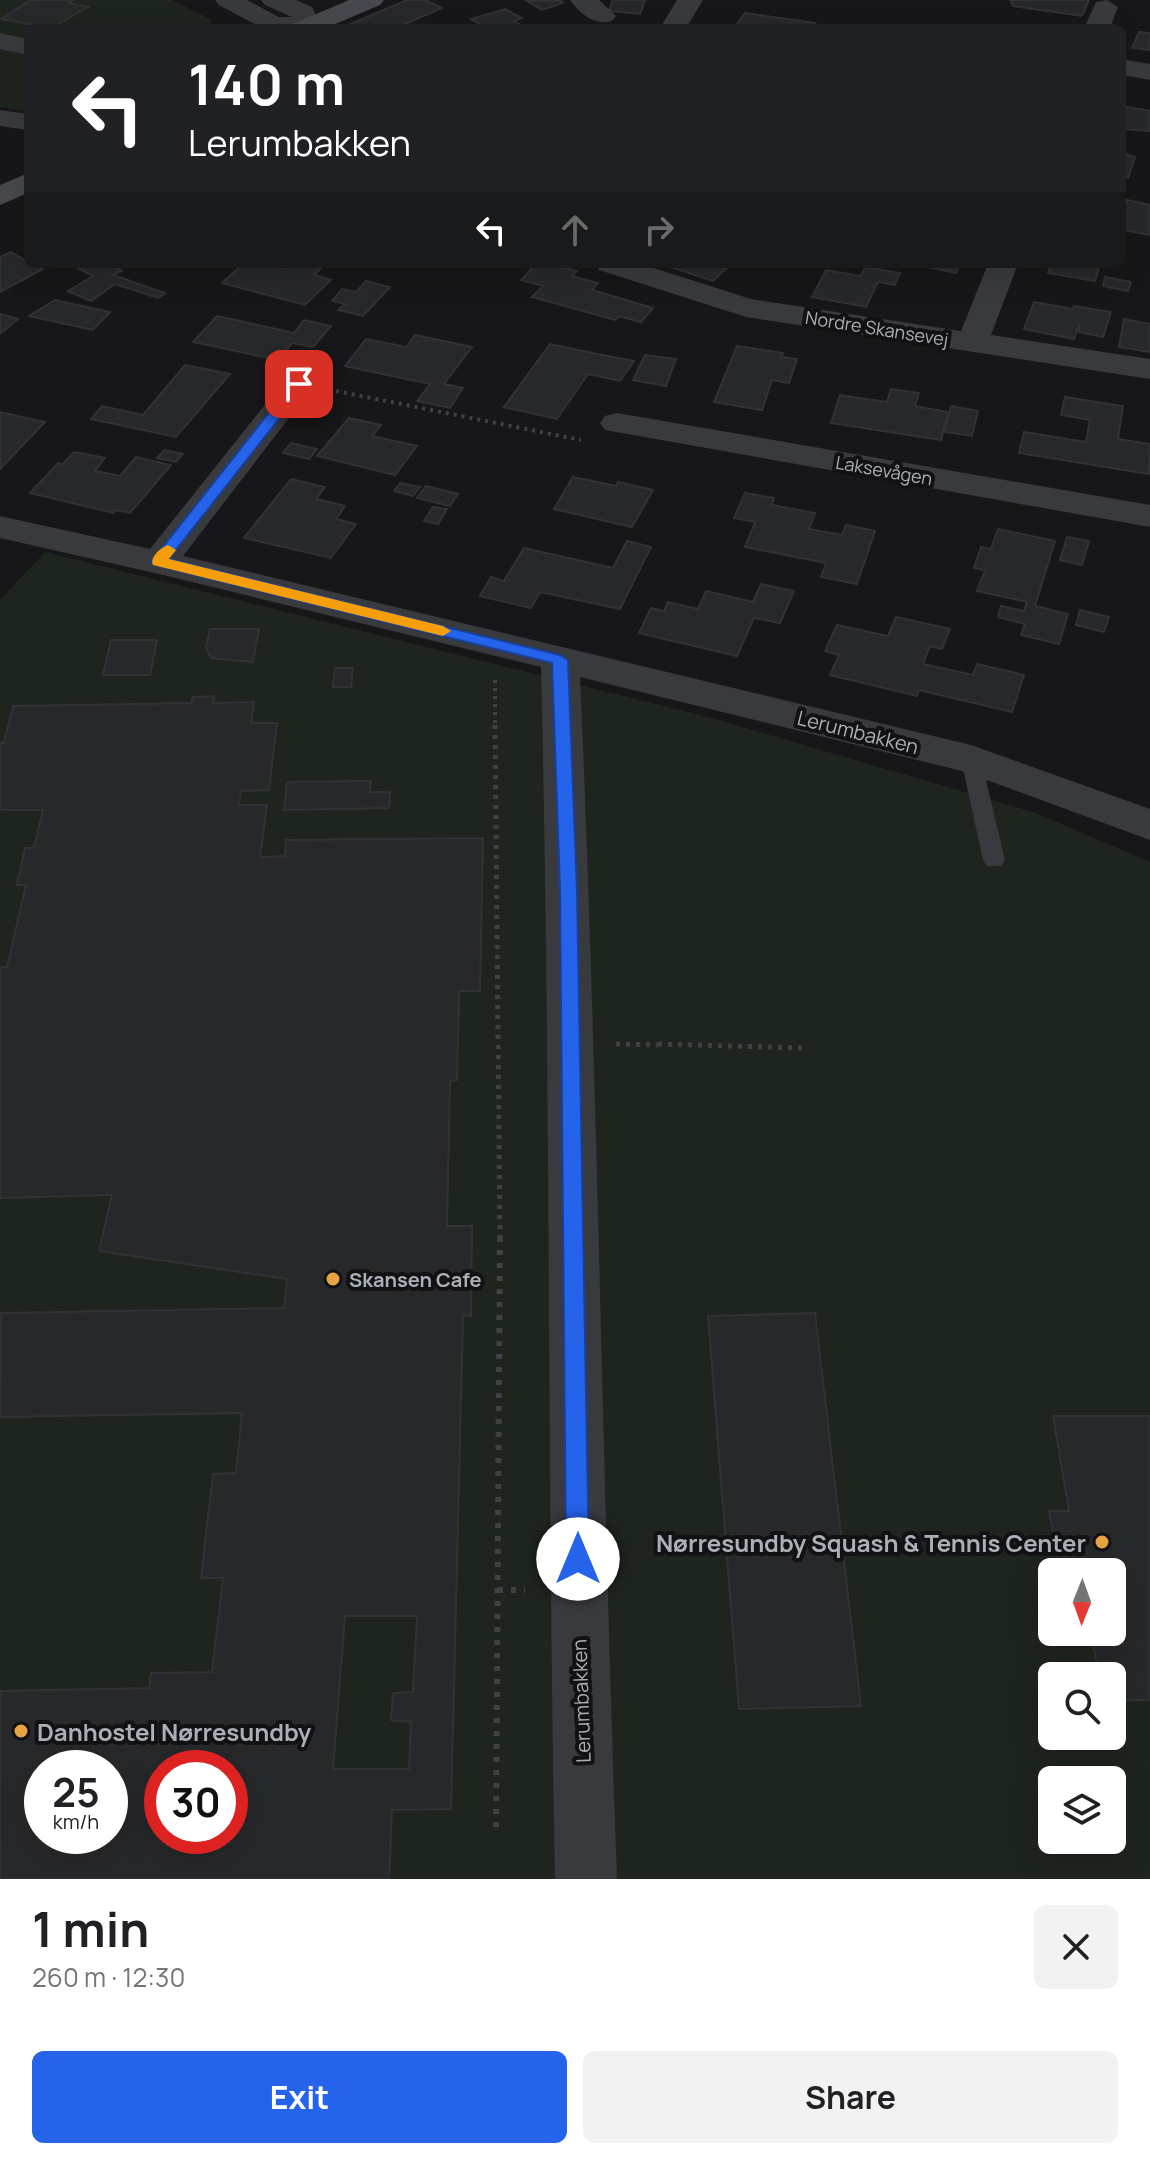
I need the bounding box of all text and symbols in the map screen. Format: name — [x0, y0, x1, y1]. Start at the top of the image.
text: 140 m — [188, 45, 345, 122]
icon: left — [56, 56, 160, 160]
text: Lerumbakken — [188, 118, 411, 167]
icon: left — [469, 208, 513, 252]
icon: ahead — [553, 208, 597, 252]
icon: right — [637, 208, 681, 252]
street label: Nordre Skansevej — [804, 305, 950, 351]
pin — [265, 350, 333, 418]
icon: arrive — [277, 362, 321, 406]
street label: Laksevågen — [834, 450, 934, 490]
street label: Lerumbakken — [795, 704, 921, 760]
place label: Skansen Cafe — [349, 1266, 482, 1293]
marker: Skansen Cafe — [324, 1270, 342, 1288]
position arrow — [536, 1517, 620, 1601]
place label: Nørresundby Squash & Tennis Center — [656, 1526, 1086, 1559]
marker: Nørresundby Squash & Tennis Center — [1093, 1533, 1111, 1551]
north arrow — [1038, 1558, 1126, 1646]
map controls — [1038, 1558, 1126, 1854]
street label: Lerumbakken — [565, 1639, 597, 1763]
button: search — [1038, 1662, 1126, 1750]
place label: Danhostel Nørresundby — [37, 1715, 312, 1748]
marker: Danhostel Nørresundby — [12, 1722, 30, 1740]
speed limit sign: 30 — [144, 1750, 248, 1854]
text: 25 — [52, 1764, 100, 1819]
button: layers — [1038, 1766, 1126, 1854]
text: km/h — [53, 1808, 99, 1835]
text: 1 min — [32, 1896, 149, 1961]
button: close — [1034, 1905, 1118, 1989]
text: 260 m · 12:30 — [32, 1959, 185, 1995]
button: Exit — [32, 2051, 567, 2143]
button: Share — [583, 2051, 1118, 2143]

